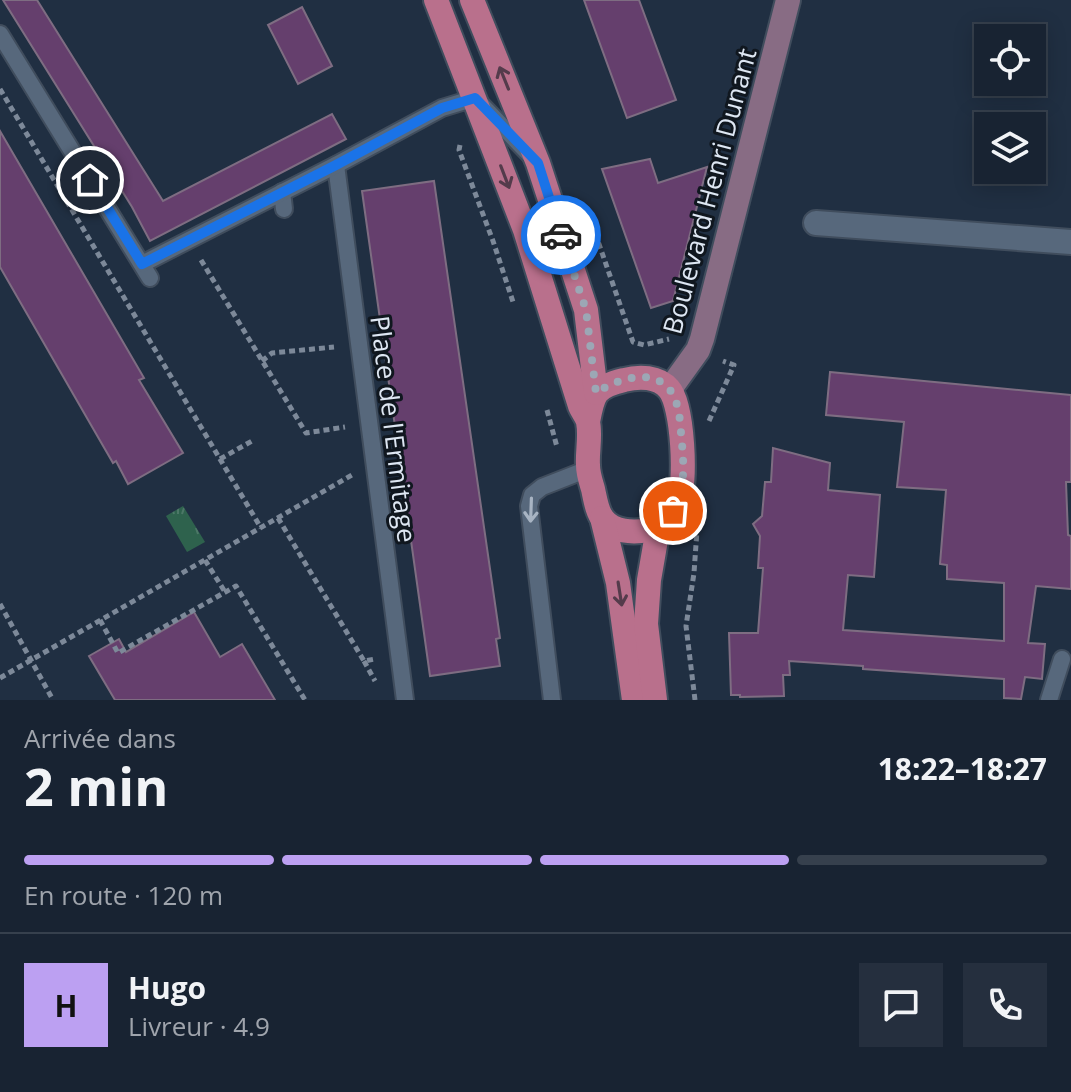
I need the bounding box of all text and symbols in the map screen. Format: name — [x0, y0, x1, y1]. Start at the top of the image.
map controls — [974, 24, 1046, 184]
button: locate — [974, 24, 1046, 96]
street label: Boulevard Henri Dunant — [654, 44, 764, 338]
one-way arrow — [495, 66, 510, 90]
button: layers — [974, 112, 1046, 184]
pin — [56, 146, 124, 214]
icon: home — [68, 158, 112, 202]
one-way arrow — [499, 164, 513, 189]
courier — [521, 195, 601, 275]
icon: car — [539, 213, 583, 257]
street label: Place de l'Ermitage — [362, 314, 426, 544]
pin — [639, 477, 707, 545]
icon: bag — [651, 489, 695, 533]
one-way arrow — [524, 497, 539, 523]
one-way arrow — [613, 581, 628, 606]
text: Arrivée dans — [24, 720, 176, 756]
text: 18:22–18:27 — [878, 748, 1047, 789]
text: 2 min — [24, 750, 168, 821]
text: En route · 120 m — [24, 877, 223, 913]
button: chat — [859, 963, 943, 1047]
button: phone — [963, 963, 1047, 1047]
text: Hugo — [128, 967, 206, 1008]
text: H — [55, 985, 77, 1026]
text: Livreur · 4.9 — [128, 1008, 270, 1044]

